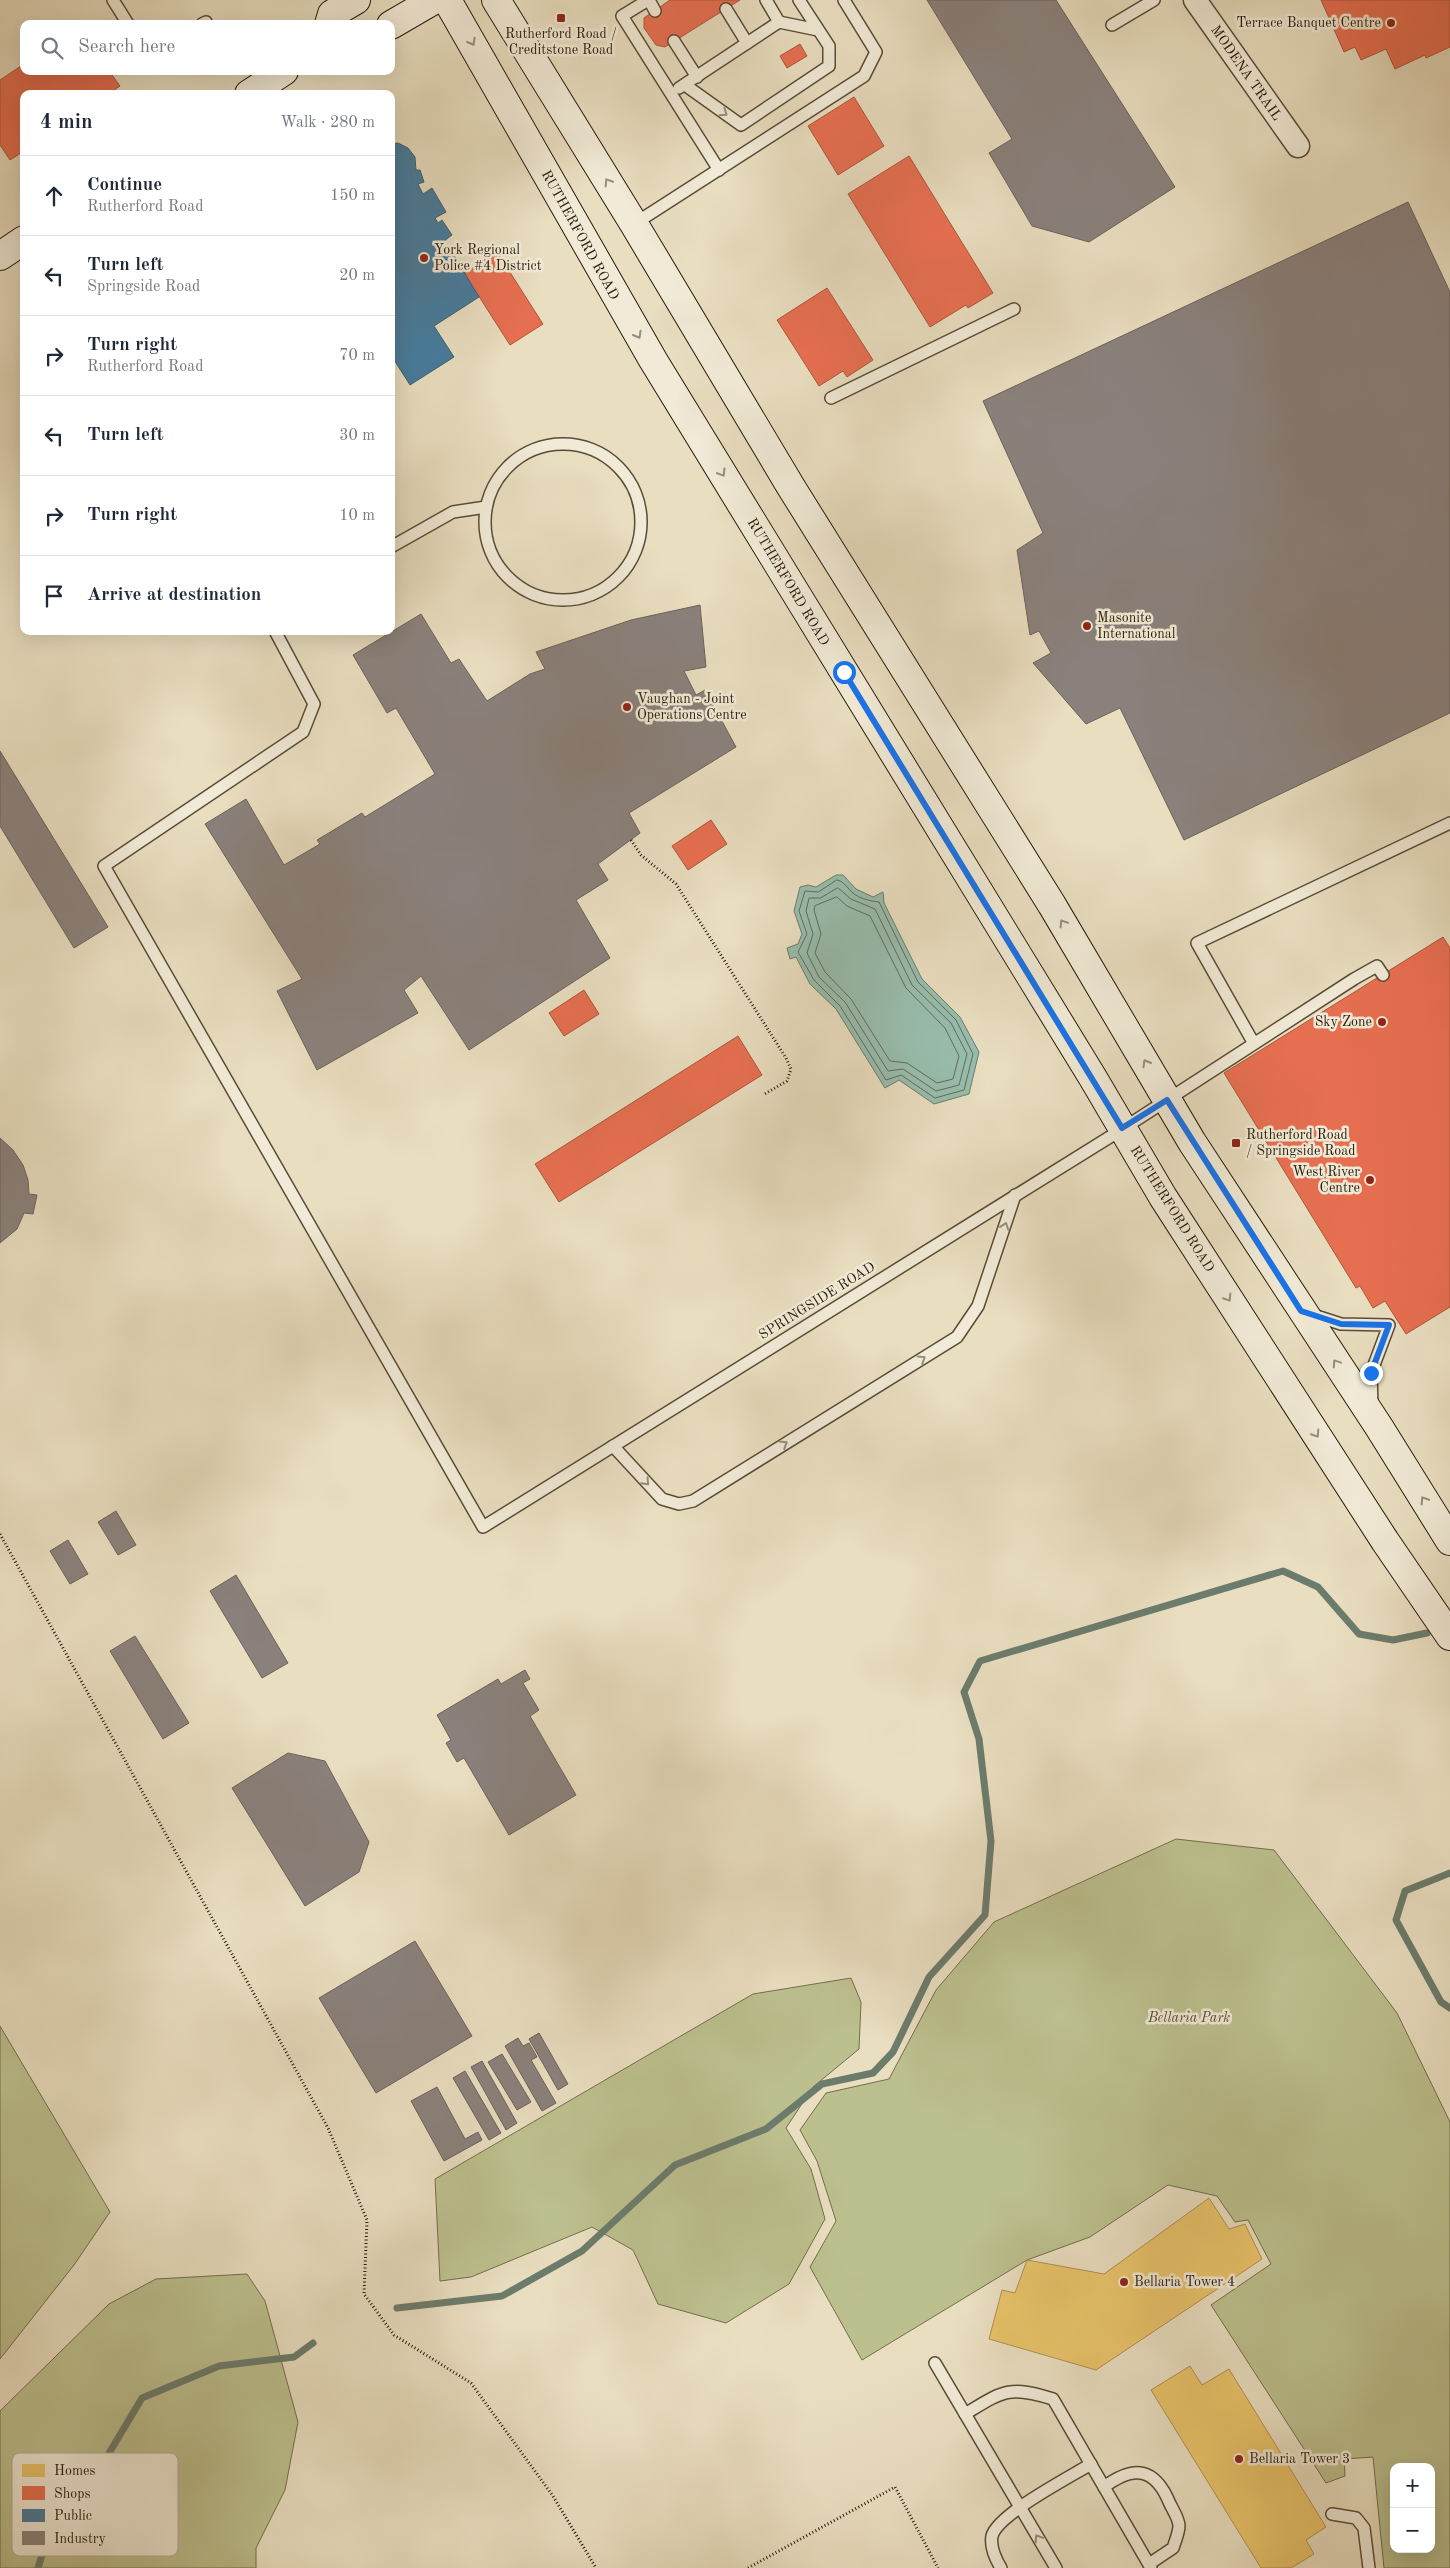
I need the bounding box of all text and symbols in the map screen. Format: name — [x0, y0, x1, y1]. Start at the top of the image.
marker: Rutherford Road / Creditstone Road — [555, 12, 567, 24]
place label: Terrace Banquet Centre — [1236, 16, 1381, 30]
marker: Terrace Banquet Centre — [1385, 17, 1397, 29]
search box — [20, 20, 395, 75]
street label: MODENA TRAIL — [1208, 23, 1284, 123]
place label: Rutherford Road / Creditstone Road — [505, 27, 617, 57]
icon: search — [38, 34, 66, 62]
one-way arrow — [465, 37, 475, 46]
text: Search here — [78, 38, 175, 57]
one-way arrow — [718, 107, 728, 116]
text: 4 min — [40, 112, 93, 133]
text: Walk · 280 m — [280, 115, 375, 131]
street label: RUTHERFORD ROAD — [539, 168, 622, 302]
text: Continue — [87, 176, 162, 195]
one-way arrow — [605, 179, 614, 188]
icon: ahead — [40, 182, 68, 210]
text: 150 m — [330, 188, 375, 204]
text: Rutherford Road — [87, 199, 203, 215]
place label: York Regional Police #4 District — [434, 243, 542, 273]
marker: York Regional Police #4 District — [418, 252, 430, 264]
text: Turn left — [87, 256, 164, 275]
icon: left — [40, 262, 68, 290]
text: 20 m — [339, 268, 375, 284]
text: Springside Road — [87, 279, 200, 295]
one-way arrow — [631, 329, 641, 338]
text: Turn right — [87, 336, 177, 355]
icon: right — [40, 342, 68, 370]
text: 70 m — [339, 348, 375, 364]
text: Rutherford Road — [87, 359, 203, 375]
icon: left — [40, 422, 68, 450]
text: Turn left — [87, 426, 164, 445]
text: 30 m — [339, 428, 375, 444]
one-way arrow — [715, 468, 725, 477]
icon: right — [40, 502, 68, 530]
text: Turn right — [87, 506, 177, 525]
text: 10 m — [339, 508, 375, 524]
street label: RUTHERFORD ROAD — [744, 516, 832, 648]
icon: arrive — [40, 582, 68, 610]
text: Arrive at destination — [87, 586, 261, 605]
place label: Masonite International — [1097, 611, 1176, 641]
marker: Masonite International — [1081, 620, 1093, 632]
route start — [833, 661, 856, 684]
place label: Vaughan - Joint Operations Centre — [637, 692, 747, 722]
marker: Vaughan - Joint Operations Centre — [621, 701, 633, 713]
one-way arrow — [1059, 920, 1069, 929]
place label: Sky Zone — [1315, 1015, 1372, 1029]
marker: Sky Zone — [1376, 1016, 1388, 1028]
one-way arrow — [1142, 1059, 1152, 1068]
place label: Rutherford Road / Springside Road — [1246, 1128, 1356, 1158]
marker: Rutherford Road / Springside Road — [1230, 1137, 1242, 1149]
street label: RUTHERFORD ROAD — [1127, 1143, 1217, 1275]
place label: West River Centre — [1292, 1165, 1360, 1195]
marker: West River Centre — [1364, 1174, 1376, 1186]
one-way arrow — [999, 1223, 1009, 1231]
street label: SPRINGSIDE ROAD — [757, 1260, 878, 1342]
one-way arrow — [1222, 1292, 1232, 1301]
one-way arrow — [917, 1355, 926, 1365]
one-way arrow — [1333, 1359, 1342, 1369]
route end — [1360, 1362, 1383, 1385]
one-way arrow — [1310, 1429, 1320, 1438]
one-way arrow — [779, 1441, 788, 1451]
one-way arrow — [640, 1476, 649, 1485]
one-way arrow — [1420, 1496, 1430, 1505]
park label: Bellaria Park — [1147, 2011, 1230, 2025]
place label: Bellaria Tower 4 — [1134, 2275, 1235, 2289]
marker: Bellaria Tower 4 — [1118, 2276, 1130, 2288]
place label: Bellaria Tower 3 — [1249, 2452, 1350, 2466]
legend — [12, 2453, 178, 2556]
marker: Bellaria Tower 3 — [1233, 2453, 1245, 2465]
map controls — [1390, 2463, 1435, 2553]
button: + — [1390, 2463, 1435, 2508]
text: Homes — [54, 2464, 96, 2478]
text: Shops — [54, 2487, 91, 2501]
button: − — [1390, 2508, 1435, 2553]
text: Public — [54, 2509, 92, 2523]
text: Industry — [54, 2532, 107, 2546]
one-way arrow — [1034, 2534, 1044, 2543]

